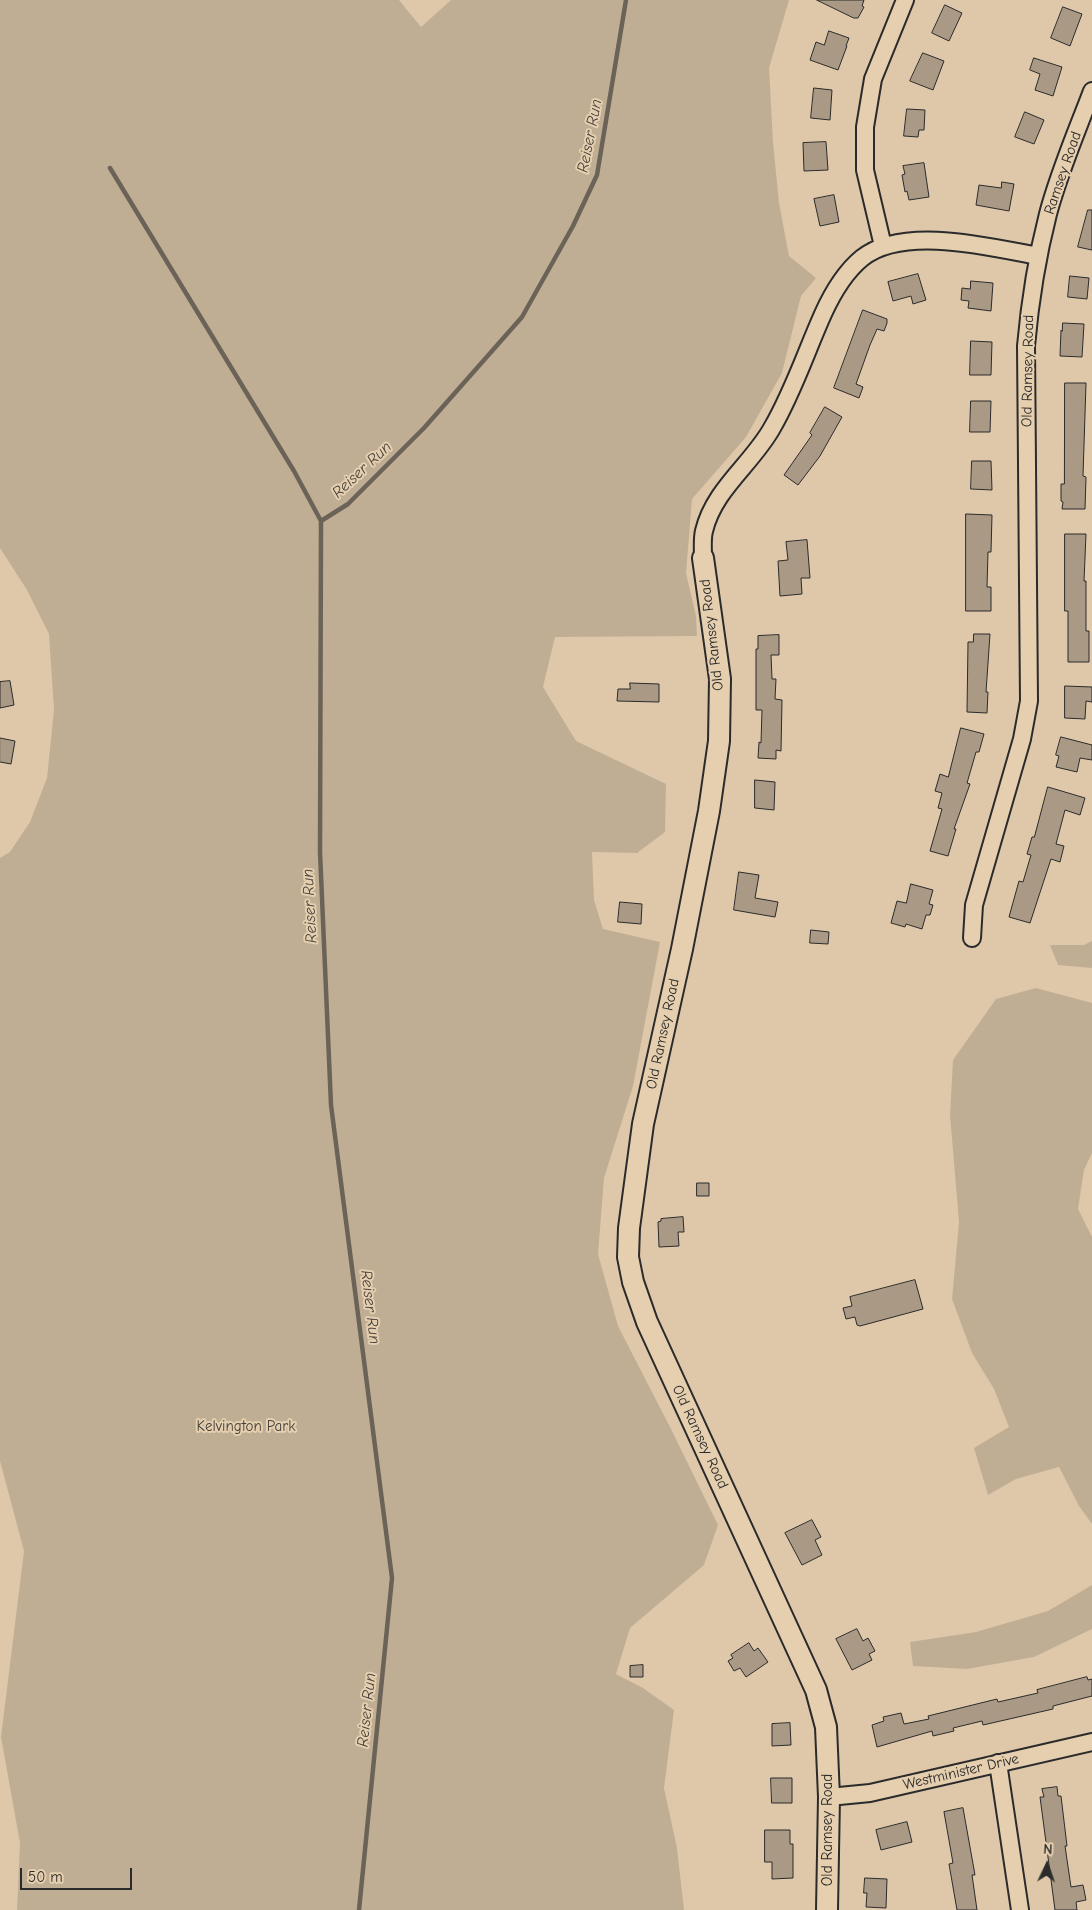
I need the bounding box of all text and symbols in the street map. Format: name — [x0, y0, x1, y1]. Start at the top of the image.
water label: Reiser Run — [573, 98, 607, 174]
street label: Ramsey Road — [1040, 129, 1086, 217]
street label: Old Ramsey Road — [1018, 315, 1038, 427]
water label: Reiser Run — [328, 438, 396, 502]
street label: Old Ramsey Road — [696, 578, 728, 692]
water label: Reiser Run — [298, 868, 322, 944]
street label: Old Ramsey Road — [642, 977, 684, 1091]
water label: Reiser Run — [356, 1269, 384, 1345]
street label: Old Ramsey Road — [668, 1382, 732, 1492]
park label: Kelvington Park — [197, 1418, 295, 1436]
water label: Reiser Run — [354, 1672, 380, 1748]
street label: Westminister Drive — [901, 1750, 1021, 1794]
street label: Old Ramsey Road — [819, 1774, 837, 1886]
north arrow — [1022, 1840, 1072, 1890]
text: N — [1043, 1841, 1053, 1858]
scale bar — [22, 1858, 135, 1890]
text: 50 m — [28, 1868, 63, 1886]

